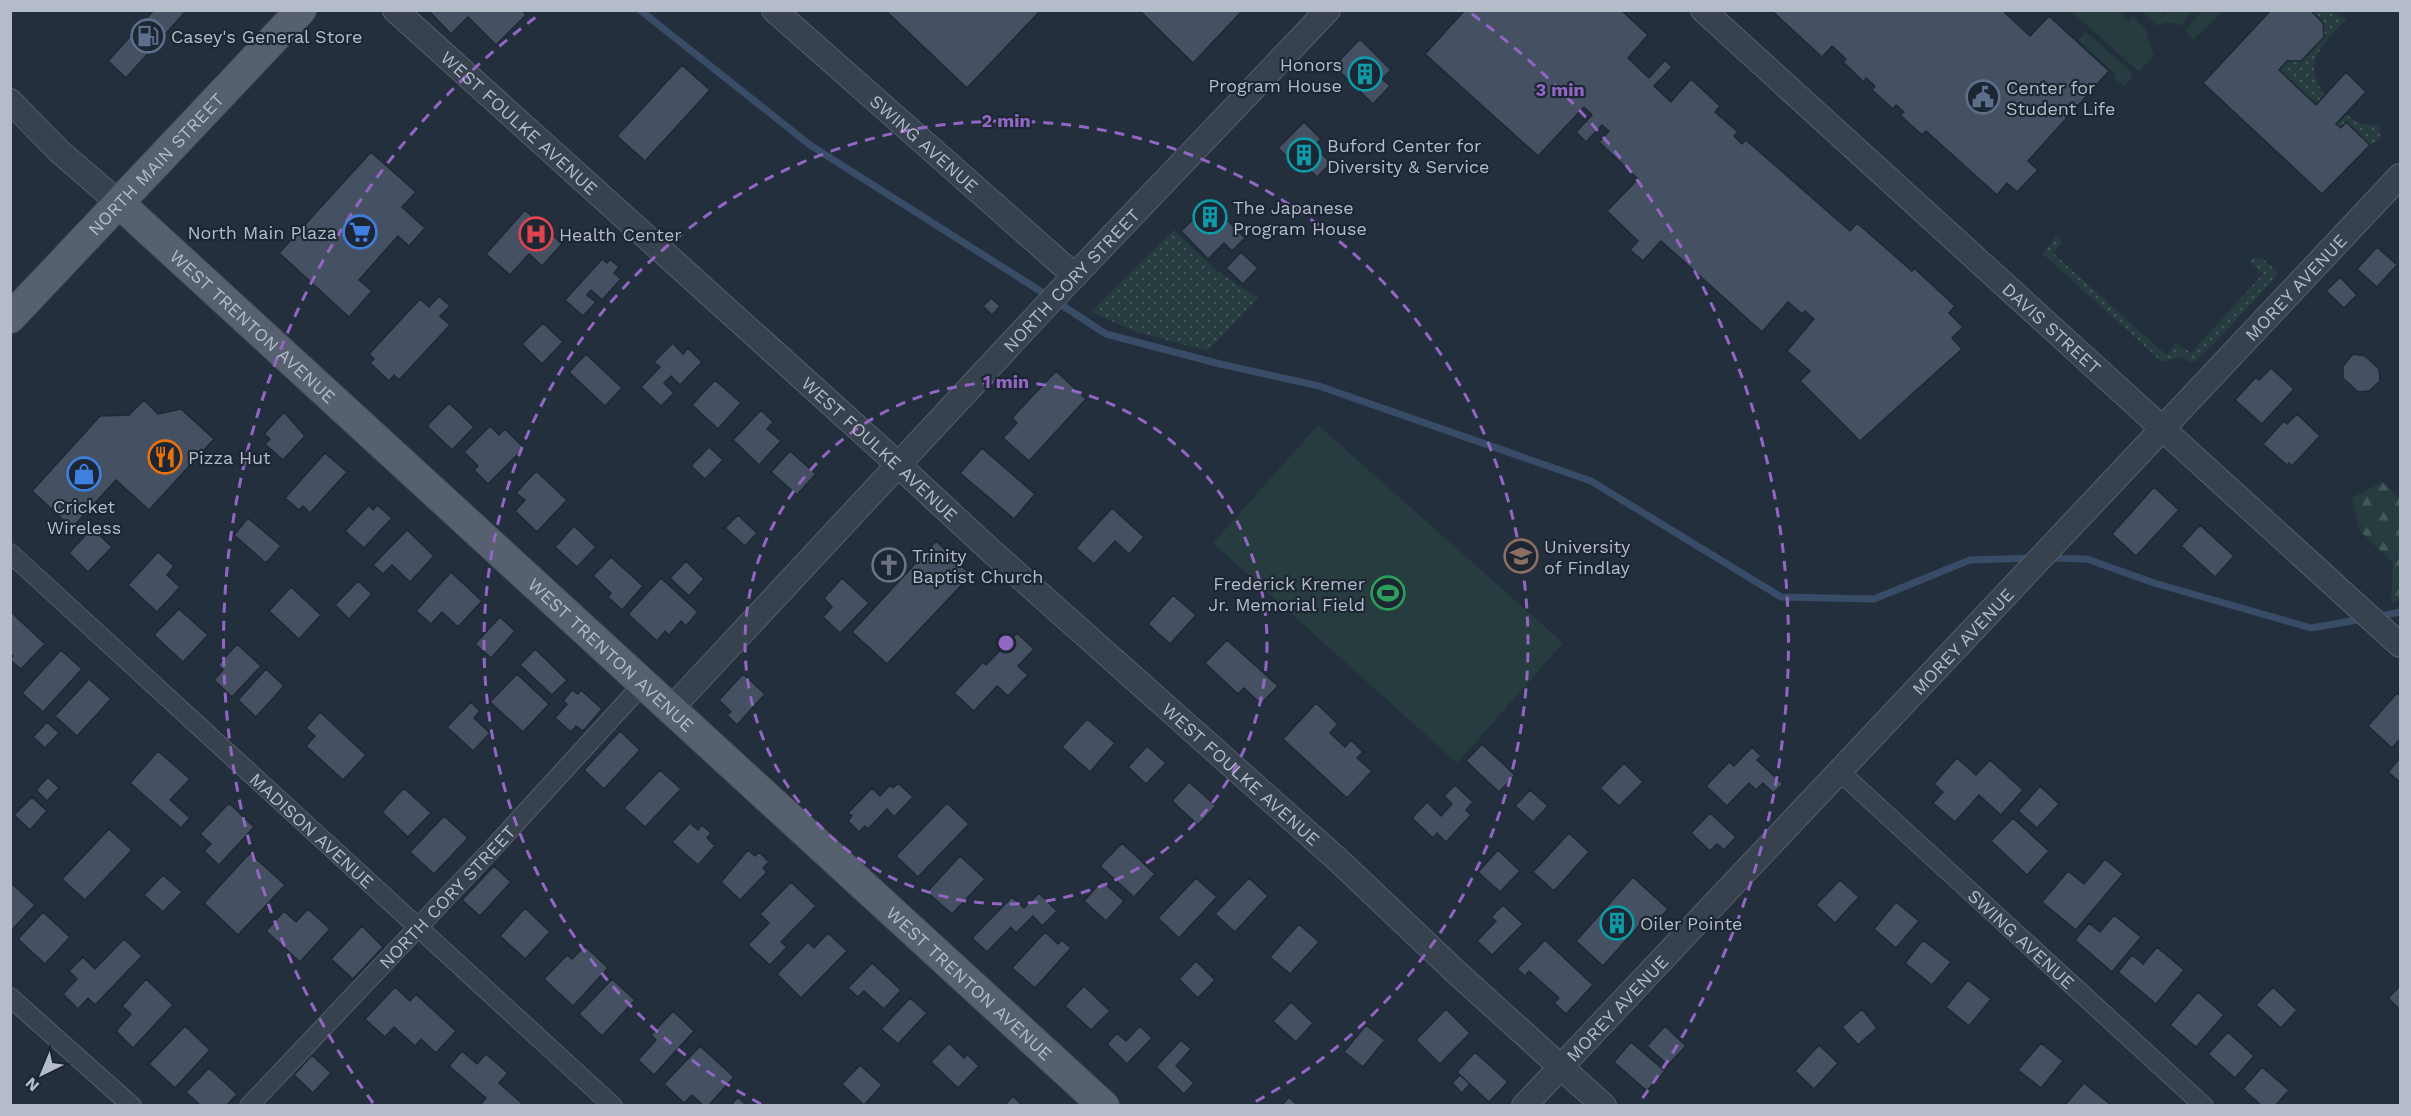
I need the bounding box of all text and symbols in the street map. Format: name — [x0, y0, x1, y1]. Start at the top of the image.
fuel station icon: Casey's General Store — [130, 18, 166, 54]
place label: Casey's General Store — [171, 26, 362, 47]
street label: WEST FOULKE AVENUE — [437, 46, 603, 199]
place label: Honors Program House — [1208, 54, 1342, 96]
building icon: Honors Program House — [1347, 56, 1383, 92]
place label: Center for Student Life — [2006, 77, 2115, 119]
text: 3 min — [1535, 79, 1585, 100]
public building icon: Center for Student Life — [1965, 79, 2001, 115]
street label: NORTH MAIN STREET — [83, 88, 228, 240]
street label: SWING AVENUE — [866, 90, 983, 196]
text: 2 min — [981, 110, 1031, 131]
place label: Buford Center for Diversity & Service — [1327, 135, 1489, 177]
building icon: Buford Center for Diversity & Service — [1286, 137, 1322, 173]
place label: The Japanese Program House — [1233, 197, 1367, 239]
building icon: The Japanese Program House — [1192, 199, 1228, 235]
street label: NORTH CORY STREET — [998, 204, 1144, 356]
supermarket icon: North Main Plaza — [342, 214, 378, 250]
hospital icon: Health Center — [518, 216, 554, 252]
place label: North Main Plaza — [188, 222, 337, 243]
place label: Health Center — [559, 224, 682, 245]
street label: MOREY AVENUE — [2240, 229, 2351, 345]
street label: WEST TRENTON AVENUE — [166, 245, 340, 407]
street label: DAVIS STREET — [1998, 278, 2106, 378]
text: 1 min — [983, 371, 1029, 392]
street label: WEST FOULKE AVENUE — [798, 372, 962, 525]
restaurant icon: Pizza Hut — [147, 439, 183, 475]
place label: Pizza Hut — [188, 447, 271, 468]
shop icon: Cricket Wireless — [66, 456, 102, 492]
place label: Cricket Wireless — [47, 496, 121, 538]
place label: University of Findlay — [1544, 536, 1631, 578]
school or university icon: University of Findlay — [1503, 538, 1539, 574]
place label: Trinity Baptist Church — [912, 545, 1043, 587]
church icon: Trinity Baptist Church — [871, 547, 907, 583]
street label: WEST TRENTON AVENUE — [524, 573, 699, 736]
place label: Frederick Kremer Jr. Memorial Field — [1208, 573, 1365, 615]
sports icon: Frederick Kremer Jr. Memorial Field — [1370, 575, 1406, 611]
street label: MOREY AVENUE — [1907, 584, 2018, 699]
centre of rings — [996, 633, 1016, 653]
street label: WEST FOULKE AVENUE — [1158, 698, 1325, 850]
street label: MADISON AVENUE — [246, 768, 378, 892]
street label: NORTH CORY STREET — [374, 821, 519, 973]
street label: SWING AVENUE — [1964, 885, 2079, 993]
street label: WEST TRENTON AVENUE — [882, 902, 1057, 1064]
building icon: Oiler Pointe — [1599, 905, 1635, 941]
place label: Oiler Pointe — [1640, 913, 1742, 934]
street label: MOREY AVENUE — [1562, 950, 1672, 1066]
north arrow — [12, 1044, 72, 1104]
text: N — [21, 1074, 43, 1096]

